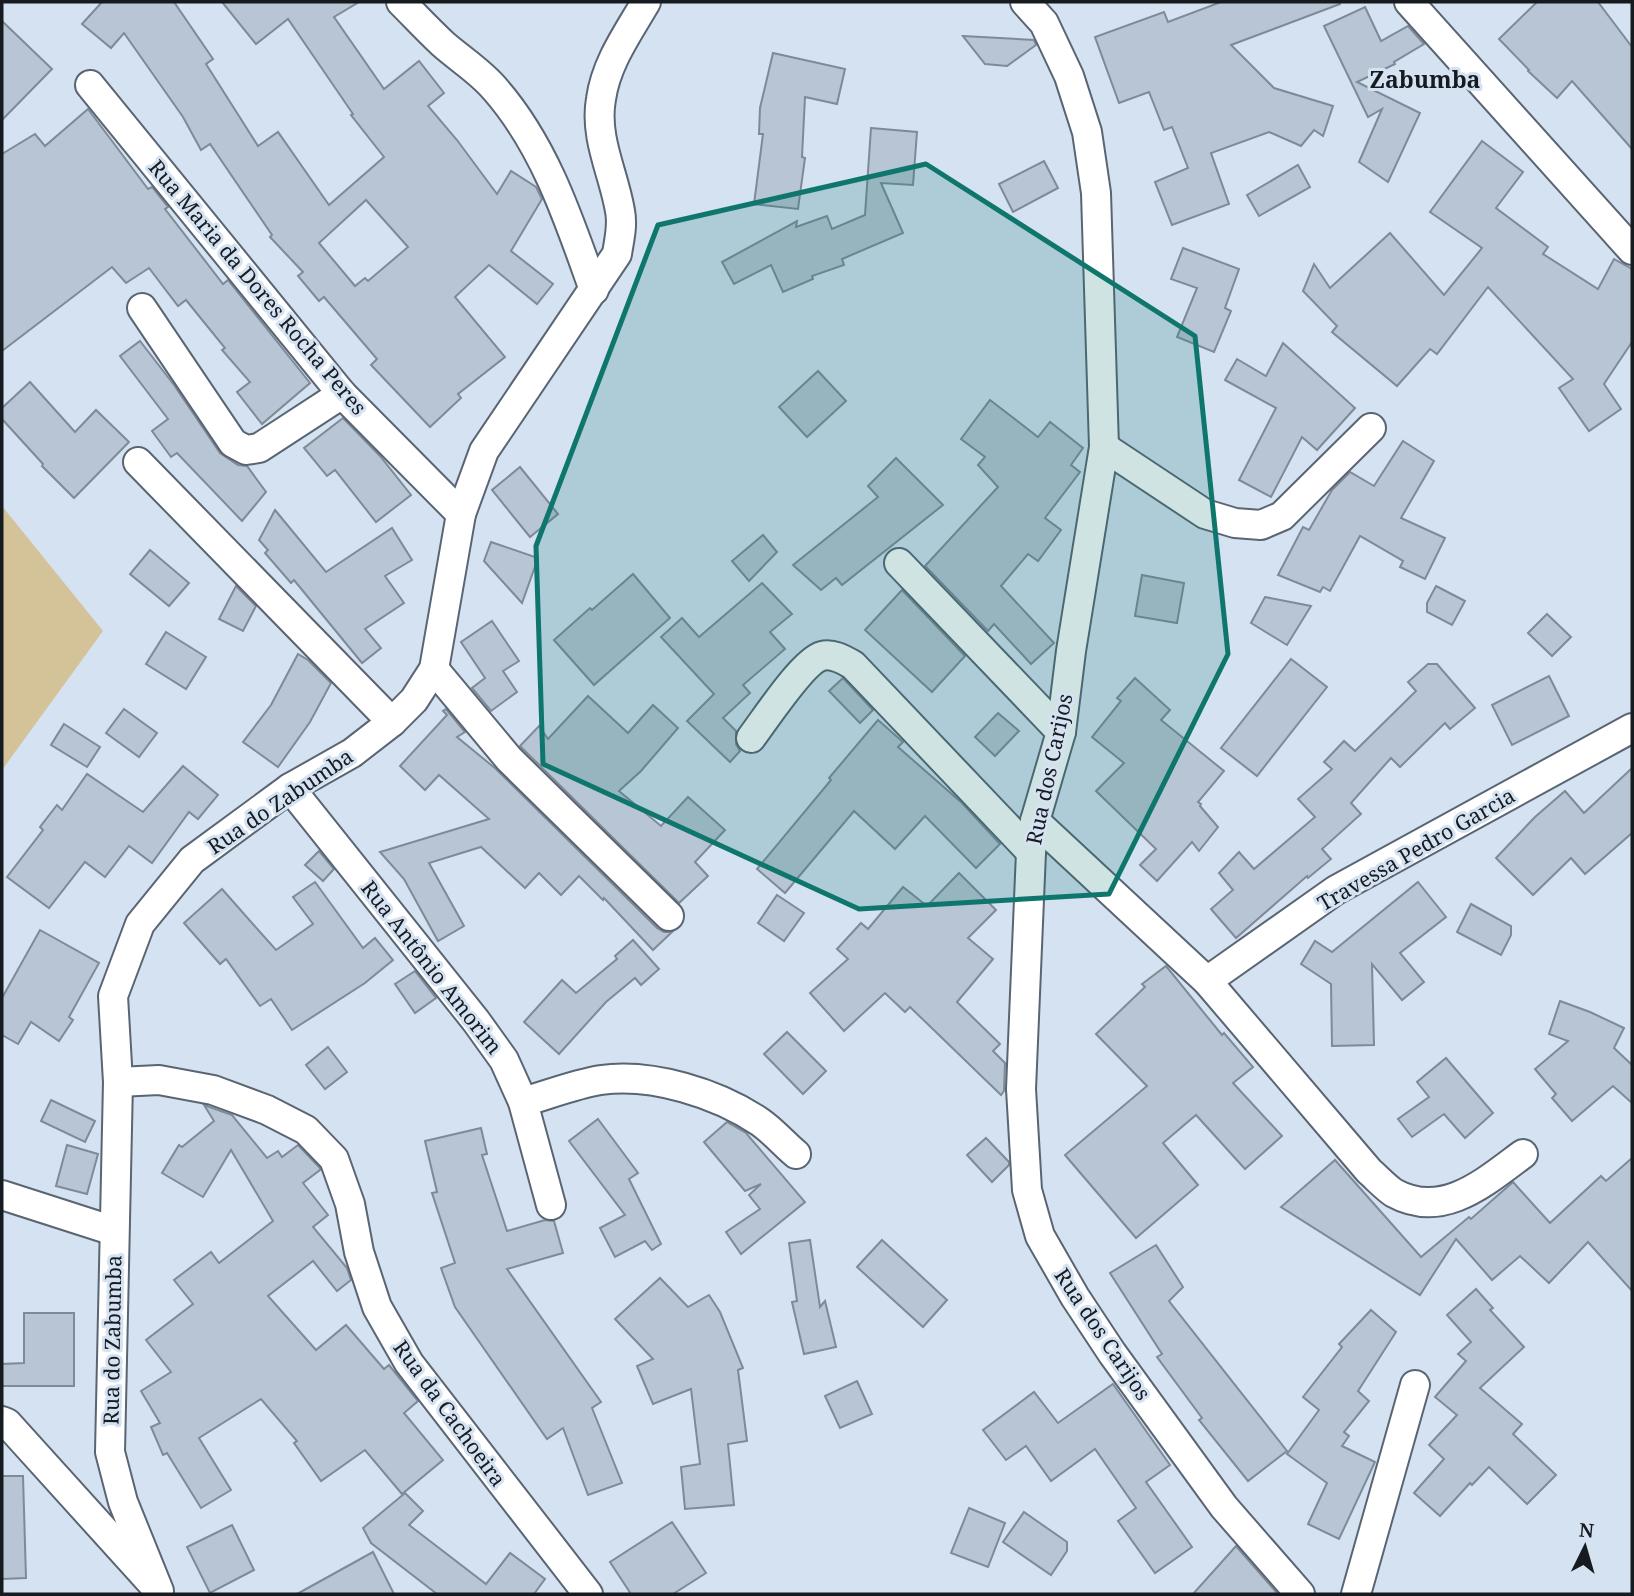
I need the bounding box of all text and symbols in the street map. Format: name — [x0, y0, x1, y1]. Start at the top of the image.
district label: Zabumba — [1370, 63, 1481, 95]
street label: Rua Maria da Dores Rocha Peres — [143, 154, 373, 420]
street label: Rua dos Carijos — [1019, 691, 1079, 847]
street label: Rua do Zabumba — [202, 742, 358, 860]
street label: Travessa Pedro Garcia — [1312, 781, 1520, 917]
street label: Rua Antônio Amorim — [355, 874, 509, 1060]
street label: Rua do Zabumba — [97, 1255, 127, 1425]
street label: Rua dos Carijos — [1048, 1263, 1158, 1405]
street label: Rua da Cachoeira — [387, 1334, 513, 1492]
north arrow — [1550, 1512, 1620, 1582]
text: N — [1578, 1516, 1595, 1544]

